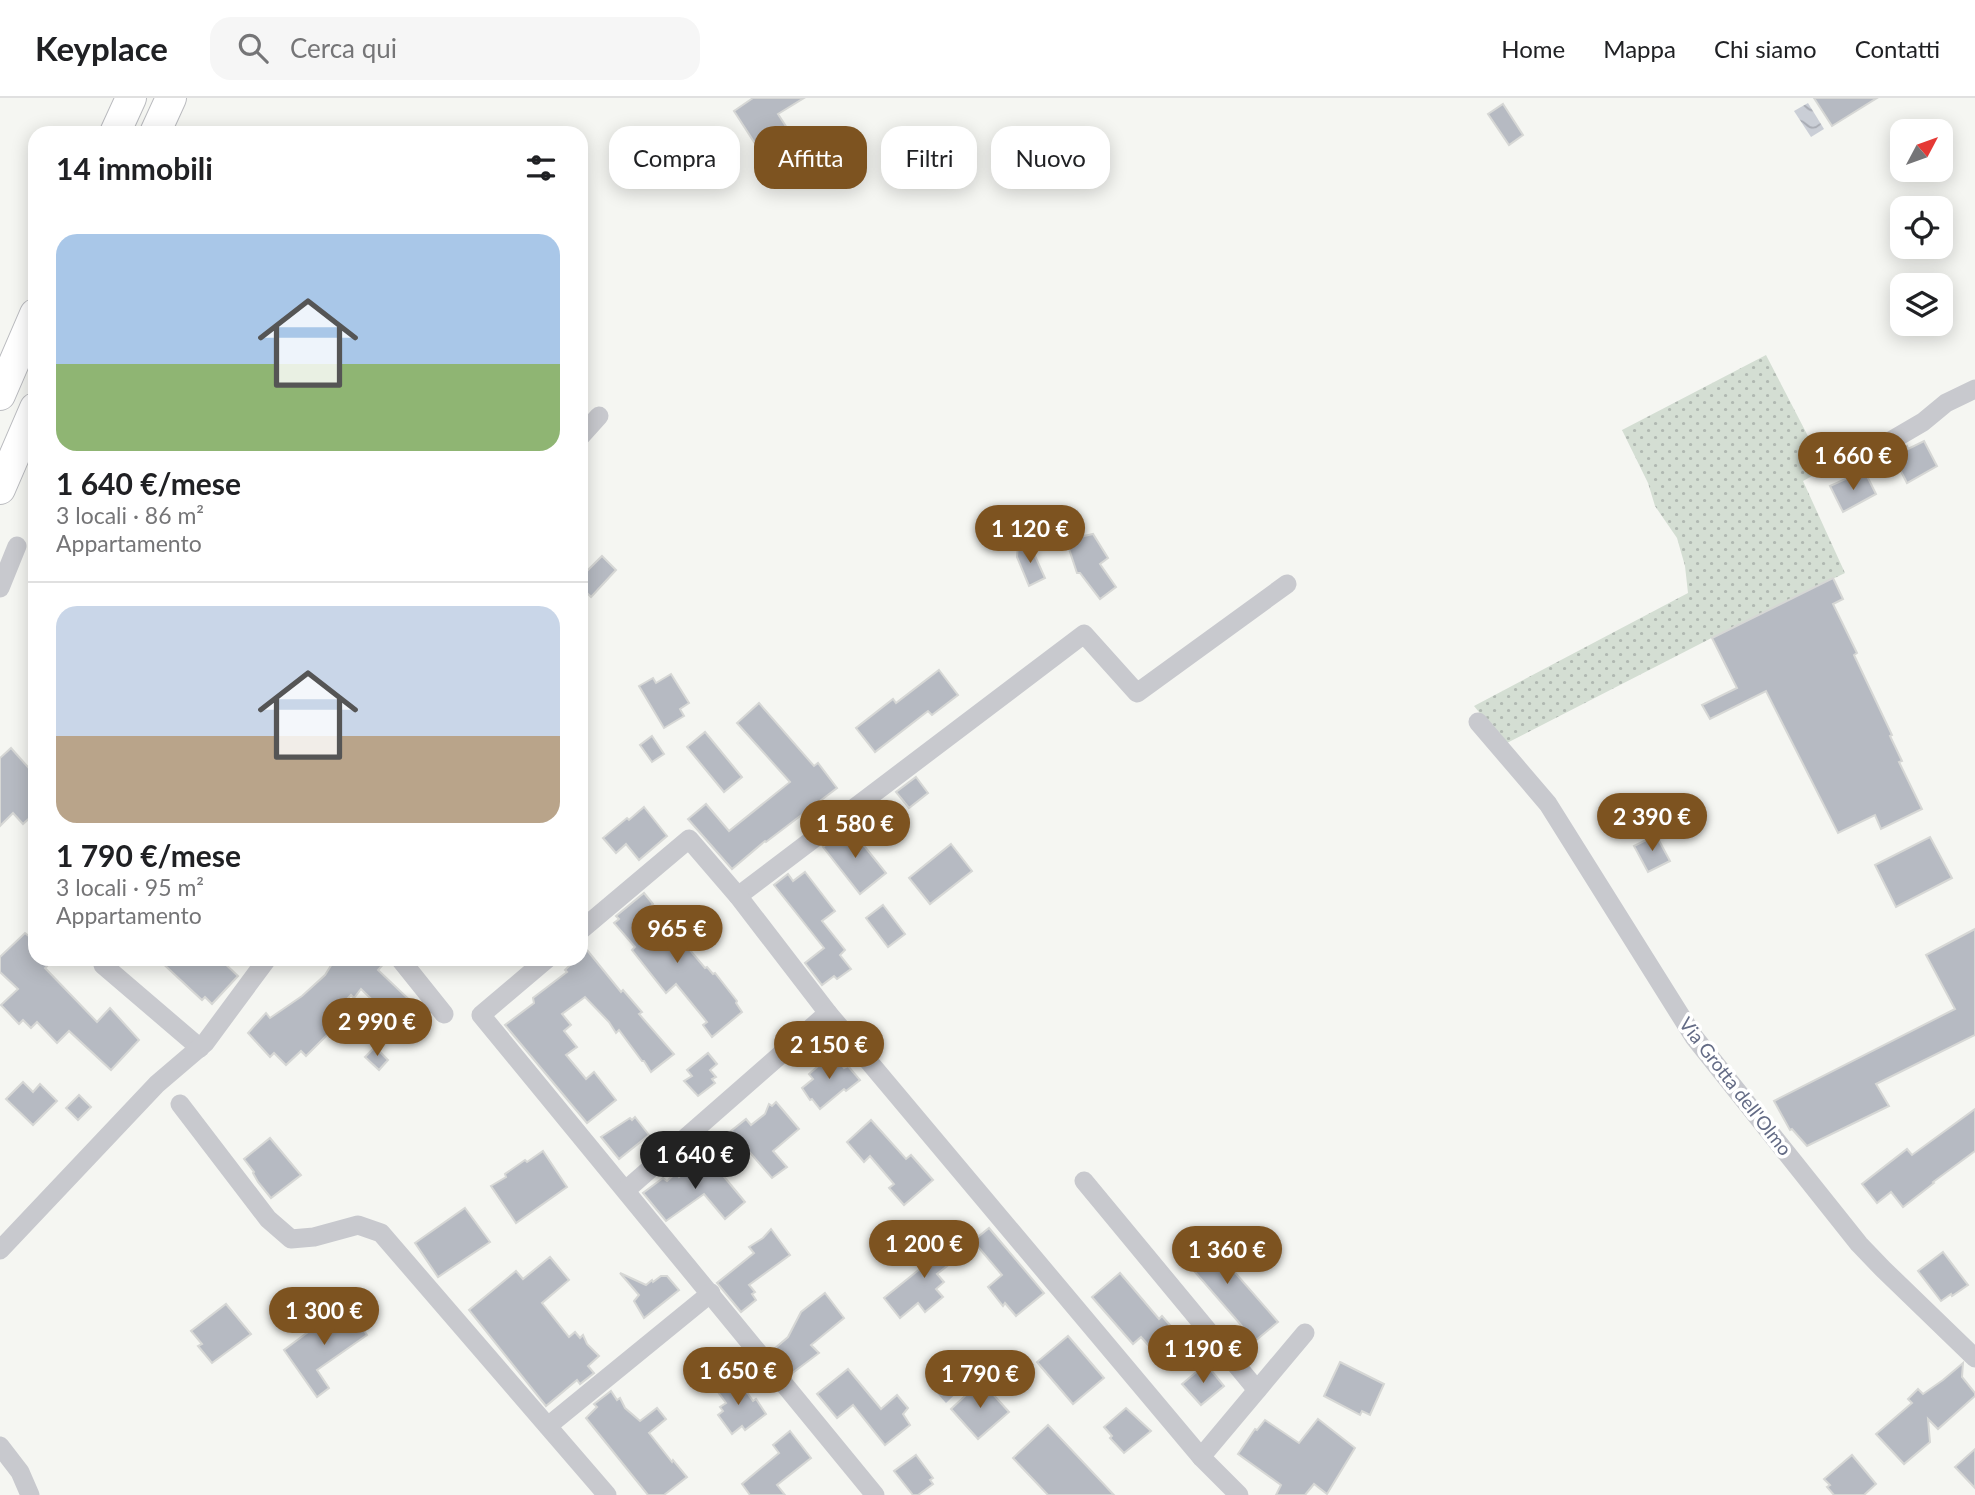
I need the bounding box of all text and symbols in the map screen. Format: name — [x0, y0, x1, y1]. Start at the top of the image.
search box — [210, 17, 700, 80]
text: Keyplace — [35, 28, 168, 68]
icon: search — [234, 29, 272, 67]
text: Cerca qui — [290, 32, 397, 64]
text: Home — [1501, 34, 1565, 63]
text: Mappa — [1603, 34, 1676, 63]
text: Chi siamo — [1714, 34, 1817, 63]
text: Contatti — [1855, 34, 1940, 63]
north arrow — [1890, 119, 1953, 182]
map controls — [1890, 119, 1953, 336]
chip: Compra — [609, 126, 740, 189]
chip: Affitta — [754, 126, 867, 189]
chip: Filtri — [881, 126, 977, 189]
chip: Nuovo — [991, 126, 1110, 189]
icon: filters — [522, 149, 560, 187]
text: 14 immobili — [56, 150, 213, 186]
button: locate — [1890, 196, 1953, 259]
button: layers — [1890, 273, 1953, 336]
icon: home — [245, 280, 371, 406]
pin: 1 660 € — [1788, 432, 1918, 492]
text: 1 660 € — [1814, 441, 1892, 469]
text: 1 640 €/mese — [56, 465, 241, 501]
text: 3 locali · 86 m² — [56, 501, 204, 529]
pin: 1 120 € — [965, 505, 1095, 565]
text: 1 120 € — [991, 514, 1069, 542]
text: Appartamento — [56, 529, 202, 557]
icon: home — [245, 652, 371, 778]
pin: 2 390 € — [1587, 794, 1717, 853]
pin: 1 580 € — [790, 800, 920, 860]
text: 2 390 € — [1613, 802, 1691, 830]
text: 1 580 € — [816, 809, 894, 837]
text: 1 790 €/mese — [56, 837, 241, 873]
text: 3 locali · 95 m² — [56, 873, 204, 901]
text: Appartamento — [56, 901, 202, 929]
pin: 965 € — [628, 906, 726, 965]
text: 965 € — [648, 914, 706, 942]
pin: 2 990 € — [312, 998, 442, 1058]
text: 2 990 € — [338, 1007, 416, 1035]
street label: Via Grotta dell'Olmo — [1675, 1012, 1797, 1160]
pin: 2 150 € — [764, 1021, 894, 1081]
text: 2 150 € — [790, 1030, 868, 1058]
pin: 1 640 € — [630, 1132, 760, 1191]
text: 1 640 € — [656, 1140, 734, 1168]
pin: 1 200 € — [859, 1220, 989, 1280]
pin: 1 360 € — [1162, 1226, 1292, 1286]
text: 1 200 € — [885, 1229, 963, 1257]
text: 1 360 € — [1188, 1235, 1266, 1263]
pin: 1 300 € — [259, 1288, 389, 1347]
text: 1 300 € — [285, 1296, 363, 1324]
pin: 1 190 € — [1138, 1326, 1268, 1385]
text: 1 190 € — [1164, 1334, 1242, 1362]
pin: 1 650 € — [673, 1348, 803, 1407]
pin: 1 790 € — [915, 1350, 1045, 1410]
text: 1 650 € — [699, 1356, 777, 1384]
text: 1 790 € — [941, 1359, 1019, 1387]

